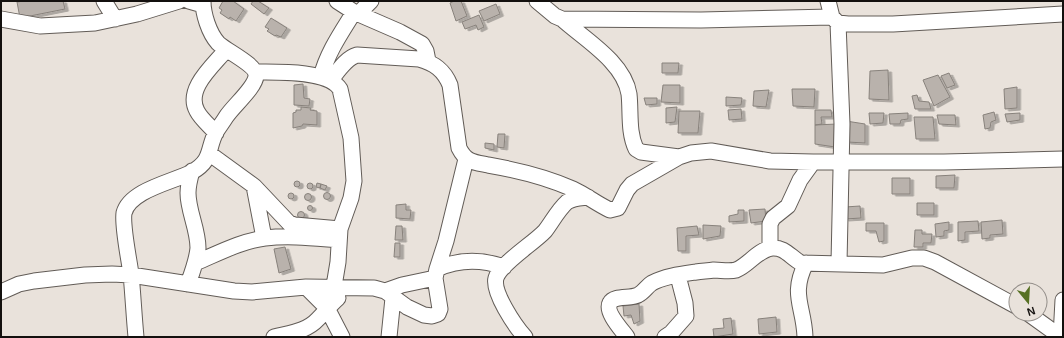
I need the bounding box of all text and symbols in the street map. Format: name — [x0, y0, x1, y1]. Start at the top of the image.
north arrow — [1008, 282, 1048, 322]
text: N — [1025, 305, 1037, 318]

